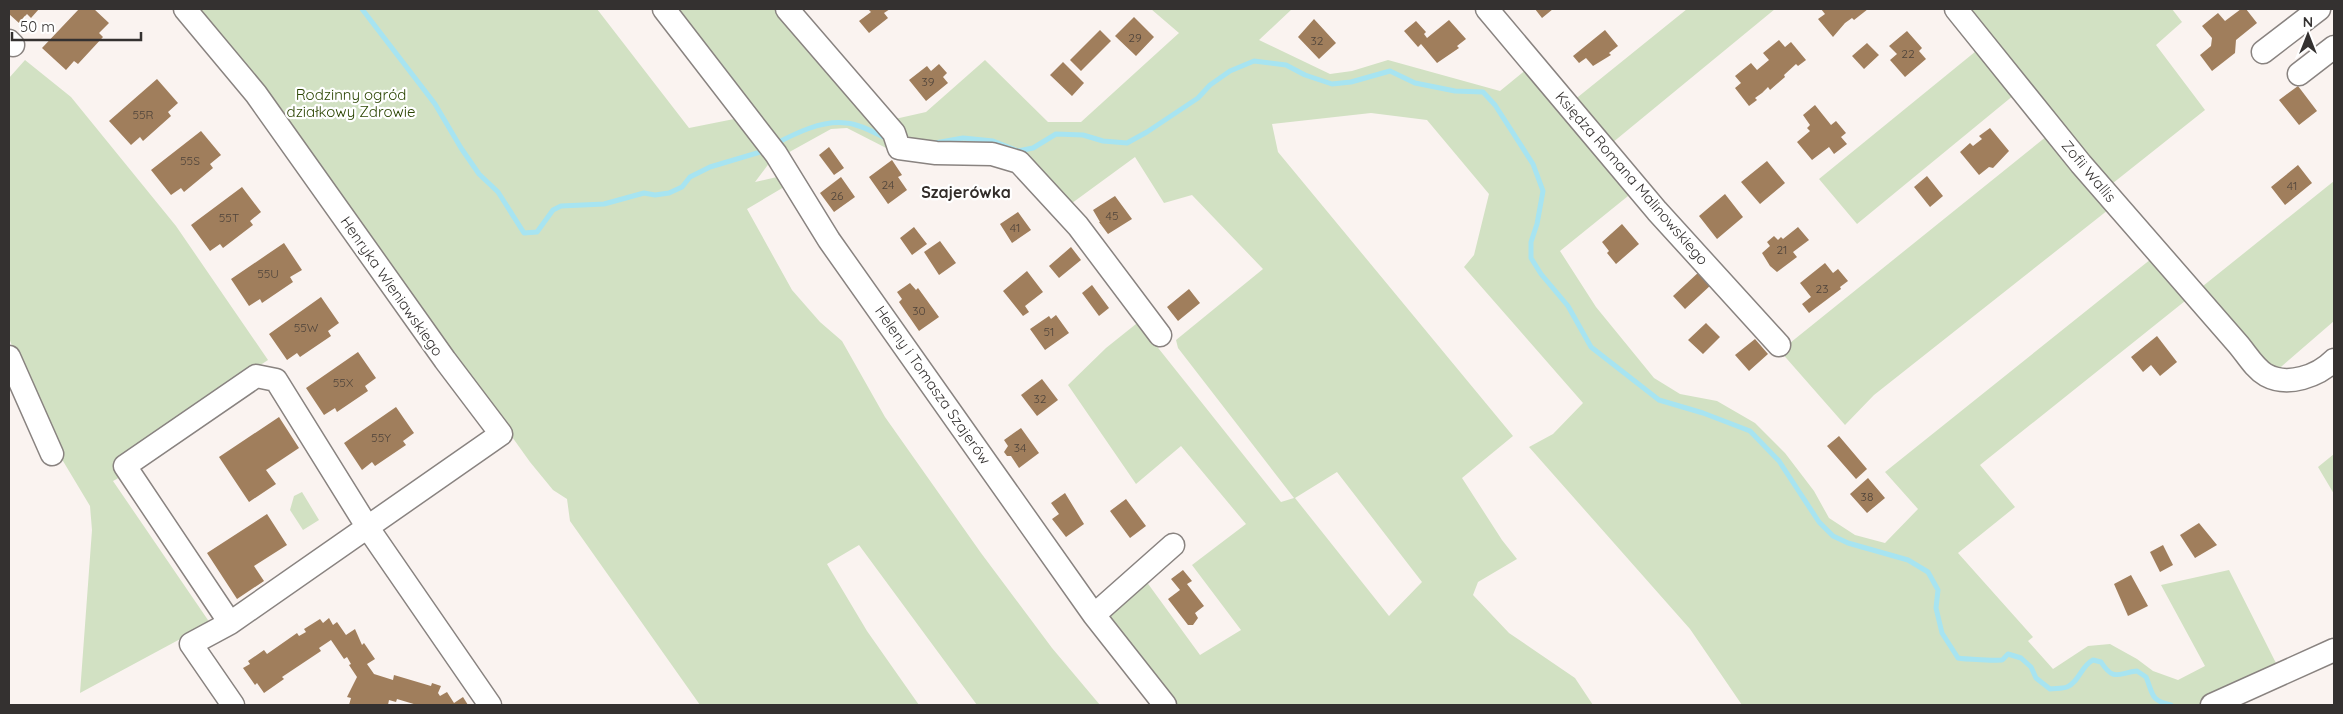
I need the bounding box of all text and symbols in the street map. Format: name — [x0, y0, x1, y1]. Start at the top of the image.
scale bar — [12, 10, 141, 42]
north arrow — [2283, 10, 2333, 60]
text: N — [2303, 13, 2313, 31]
text: 50 m — [20, 17, 55, 36]
house number: 29 — [1128, 30, 1142, 45]
house number: 32 — [1311, 33, 1324, 48]
house number: 22 — [1901, 46, 1915, 61]
house number: 39 — [922, 74, 935, 89]
park label: Rodzinny ogród działkowy Zdrowie — [287, 85, 415, 121]
street label: Księdza Romana Malinowskiego — [1551, 87, 1713, 269]
house number: 55R — [132, 107, 154, 122]
street label: Zofii Wallis — [2058, 136, 2120, 206]
house number: 55S — [180, 153, 200, 168]
house number: 24 — [882, 177, 894, 192]
house number: 41 — [2287, 178, 2297, 193]
district label: Szajerówka — [921, 182, 1011, 202]
house number: 26 — [830, 188, 844, 203]
house number: 45 — [1106, 208, 1118, 223]
house number: 55T — [219, 210, 239, 225]
street label: Henryka Wieniawskiego — [336, 212, 448, 360]
house number: 41 — [1010, 220, 1020, 235]
house number: 21 — [1776, 242, 1788, 257]
house number: 55U — [257, 266, 279, 281]
house number: 23 — [1816, 281, 1828, 296]
street label: Heleny i Tomasza Szajerów — [871, 302, 995, 468]
house number: 30 — [912, 303, 926, 318]
house number: 55W — [294, 320, 319, 335]
house number: 51 — [1044, 324, 1054, 339]
house number: 55X — [333, 375, 353, 390]
house number: 32 — [1034, 391, 1047, 406]
house number: 55Y — [371, 430, 391, 445]
house number: 34 — [1014, 440, 1026, 455]
house number: 38 — [1861, 489, 1873, 504]

